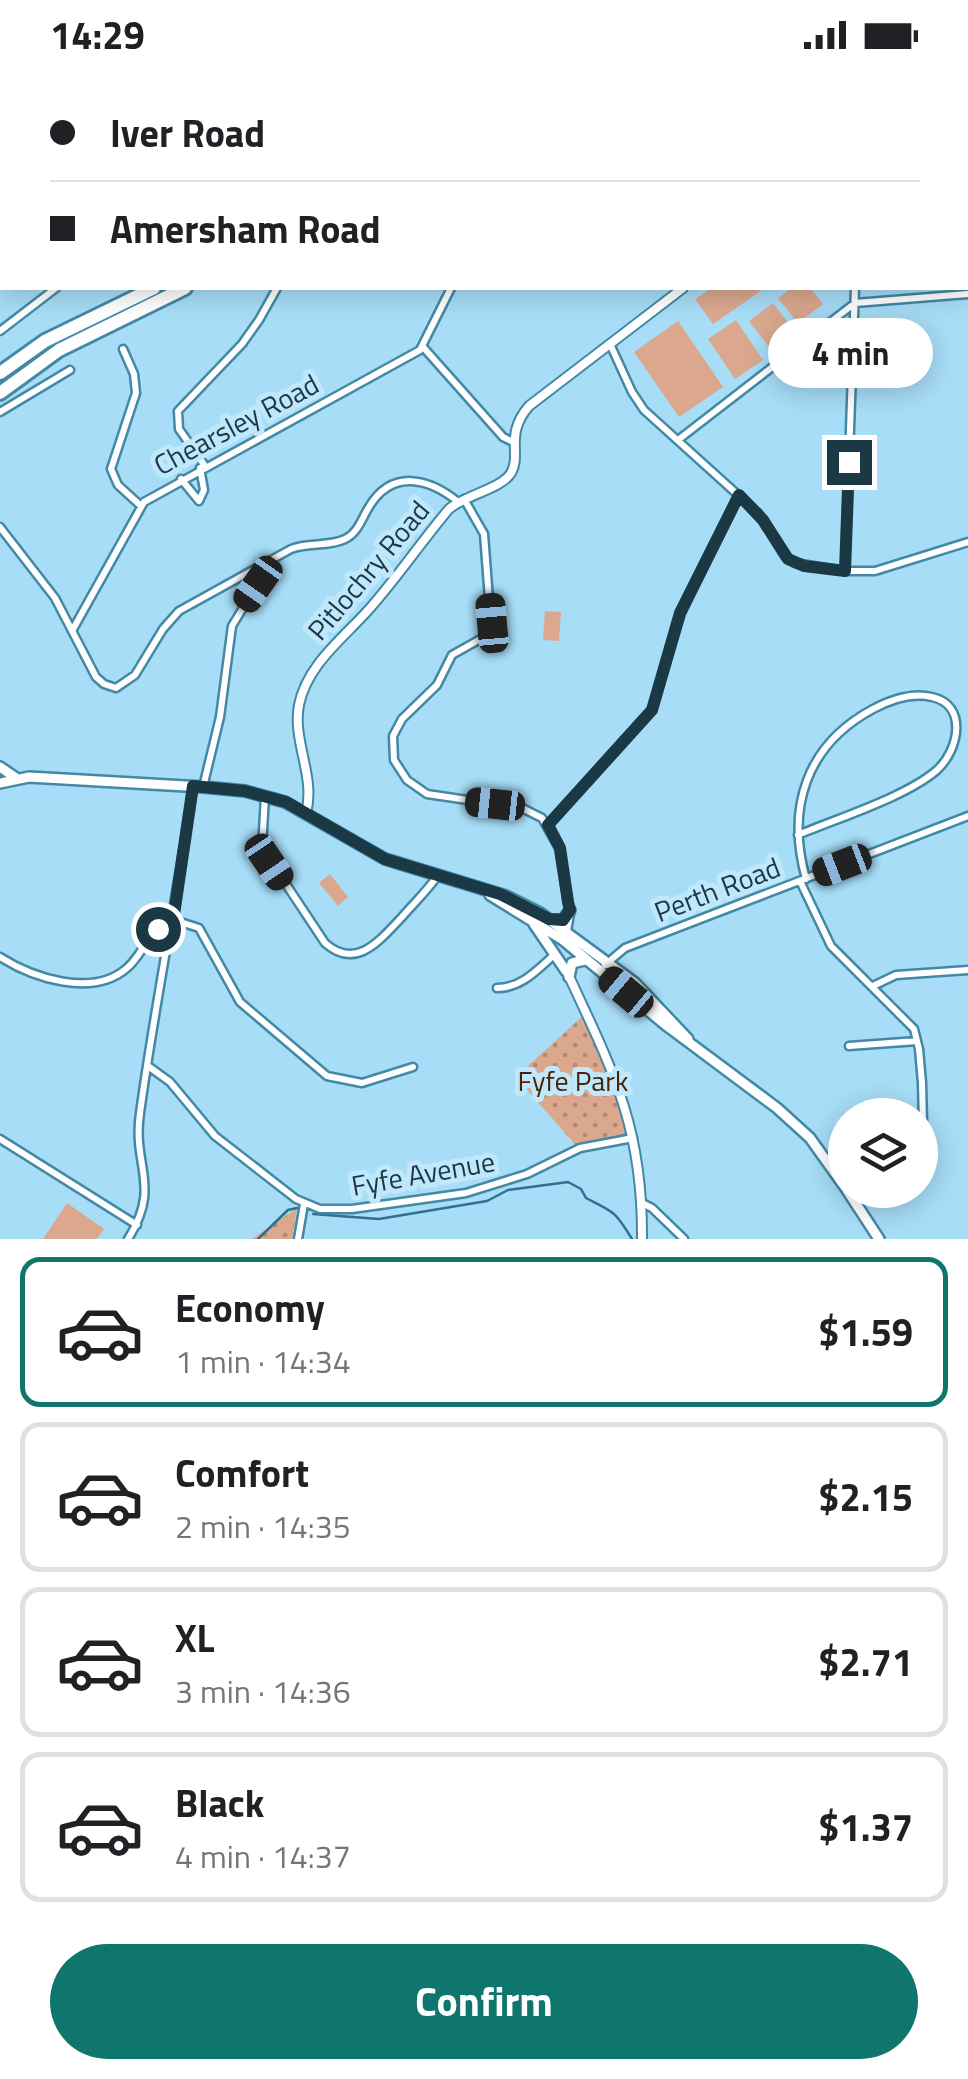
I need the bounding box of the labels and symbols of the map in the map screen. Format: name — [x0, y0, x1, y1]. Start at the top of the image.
callout: 4 min — [766, 317, 932, 387]
street label: Chearsley Road — [146, 362, 326, 486]
route end — [827, 440, 872, 485]
street label: Pitlochry Road — [297, 491, 439, 649]
car — [229, 551, 287, 617]
car — [474, 592, 510, 654]
car — [464, 786, 526, 822]
car — [240, 829, 298, 895]
car — [809, 840, 875, 890]
street label: Perth Road — [648, 845, 786, 933]
route start — [136, 907, 181, 952]
car — [593, 961, 659, 1023]
park label: Fyfe Park — [518, 1059, 628, 1102]
street label: Fyfe Avenue — [348, 1139, 498, 1207]

